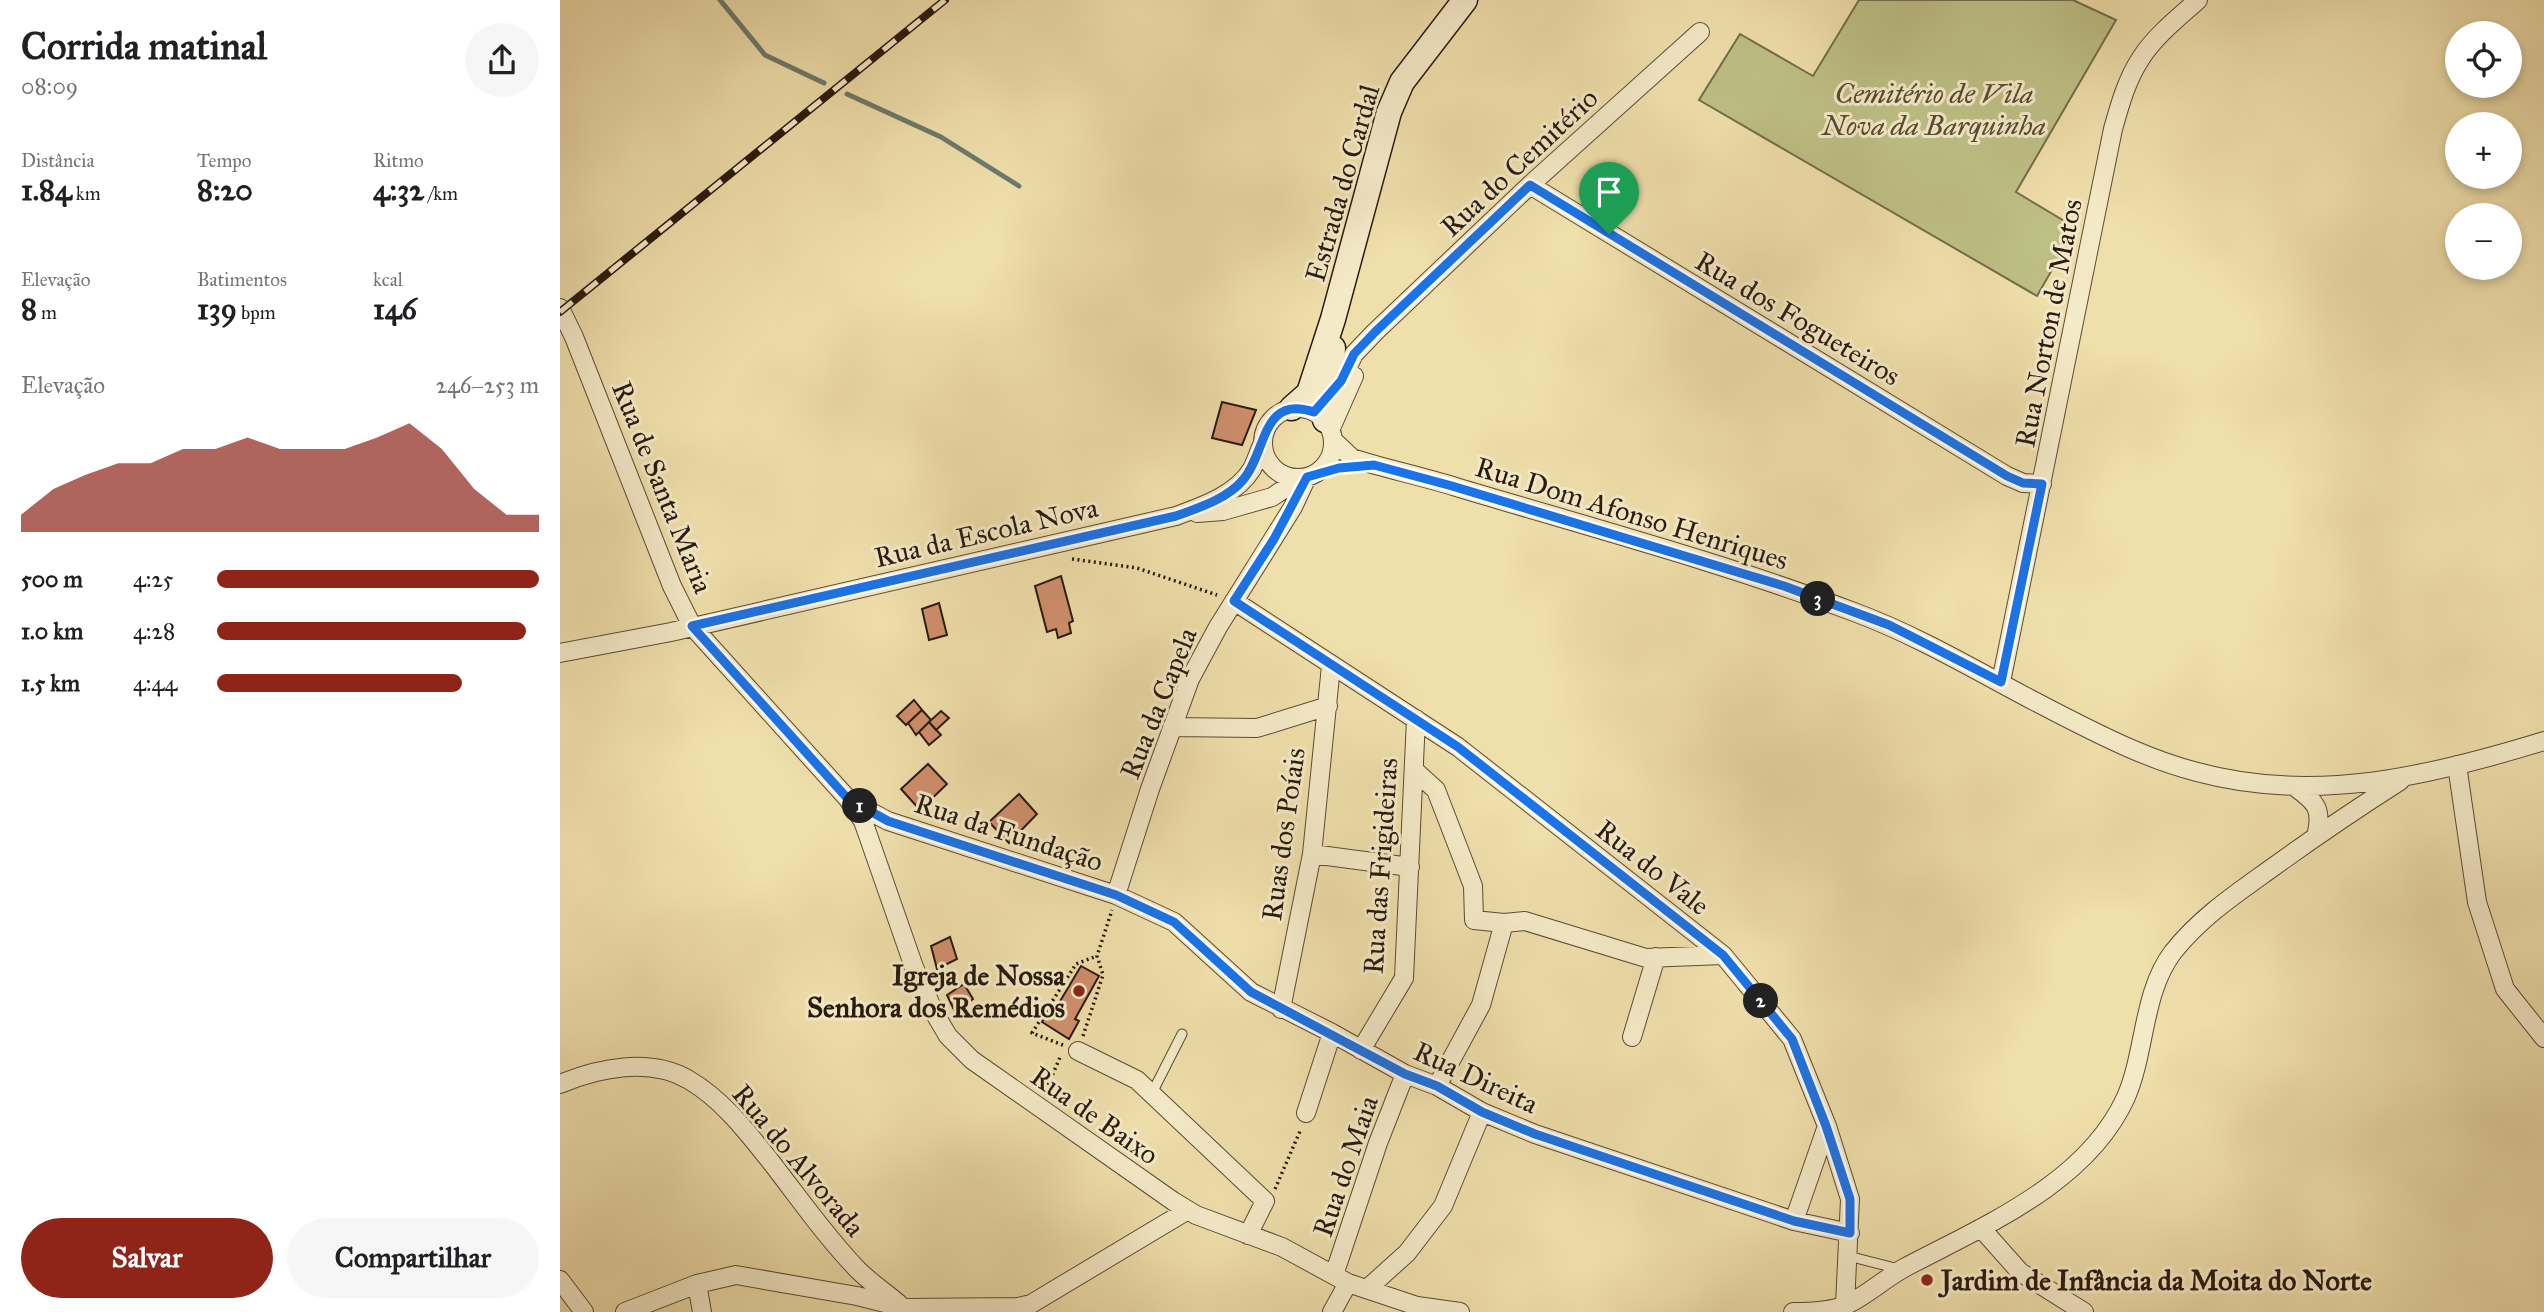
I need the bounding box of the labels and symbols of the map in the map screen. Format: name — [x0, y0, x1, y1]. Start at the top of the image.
park label: Cemitério de Vila Nova da Barquinha — [1820, 76, 2046, 143]
street label: Estrada do Cardal — [1298, 80, 1387, 286]
street label: Rua do Cemitério — [1433, 81, 1605, 244]
pin — [1579, 162, 1639, 234]
street label: Rua Norton de Matos — [2007, 196, 2090, 450]
street label: Rua dos Fogueteiros — [1689, 243, 1907, 393]
street label: Rua de Santa Maria — [604, 376, 721, 598]
street label: Rua Dom Afonso Henriques — [1471, 449, 1792, 578]
street label: Rua da Escola Nova — [871, 490, 1101, 575]
pin: 3 — [1800, 582, 1836, 616]
street label: Rua da Capela — [1112, 622, 1205, 784]
street label: Ruas dos Poíais — [1254, 745, 1313, 923]
street label: Rua das Frigideiras — [1355, 757, 1406, 975]
street label: Rua da Fundação — [910, 786, 1107, 879]
pin: 1 — [842, 788, 878, 824]
street label: Rua do Vale — [1589, 812, 1717, 923]
place label: Igreja de Nossa Senhora dos Remédios — [807, 958, 1066, 1025]
marker: Igreja de Nossa Senhora dos Remédios — [1071, 983, 1087, 999]
pin: 2 — [1744, 984, 1778, 1018]
street label: Rua Direita — [1408, 1033, 1544, 1122]
street label: Rua de Baixo — [1024, 1058, 1166, 1172]
street label: Rua do Alvorada — [725, 1077, 873, 1244]
street label: Rua do Maia — [1305, 1091, 1386, 1241]
place label: Jardim de Infância da Moita do Norte — [1937, 1263, 2372, 1298]
marker: Jardim de Infância da Moita do Norte — [1919, 1272, 1935, 1288]

